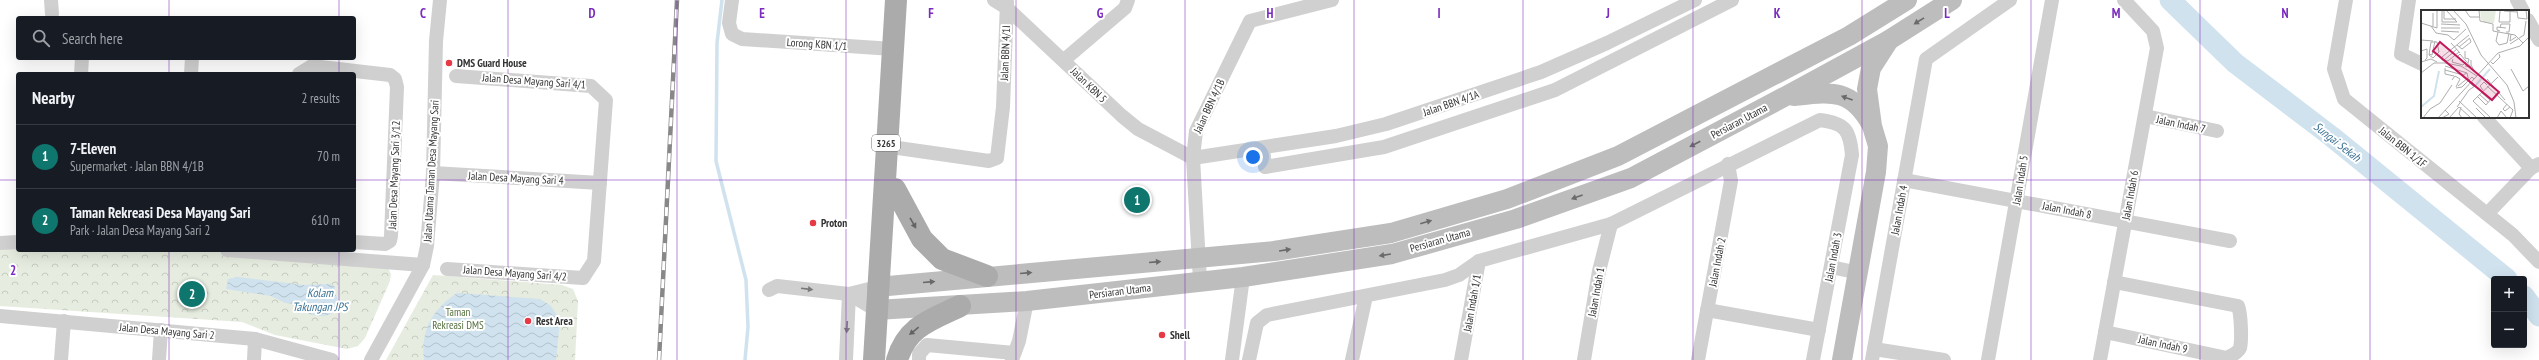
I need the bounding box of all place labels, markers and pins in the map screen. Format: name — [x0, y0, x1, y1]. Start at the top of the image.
place label: DMS Guard House — [457, 56, 527, 70]
marker: DMS Guard House — [444, 58, 454, 68]
pin: 1 — [1124, 185, 1150, 215]
place label: Proton — [821, 216, 847, 230]
marker: Proton — [808, 218, 818, 228]
pin: 2 — [179, 279, 205, 309]
place label: Rest Area — [536, 314, 573, 328]
marker: Rest Area — [523, 316, 533, 326]
place label: Shell — [1170, 328, 1190, 342]
marker: Shell — [1157, 330, 1167, 340]

